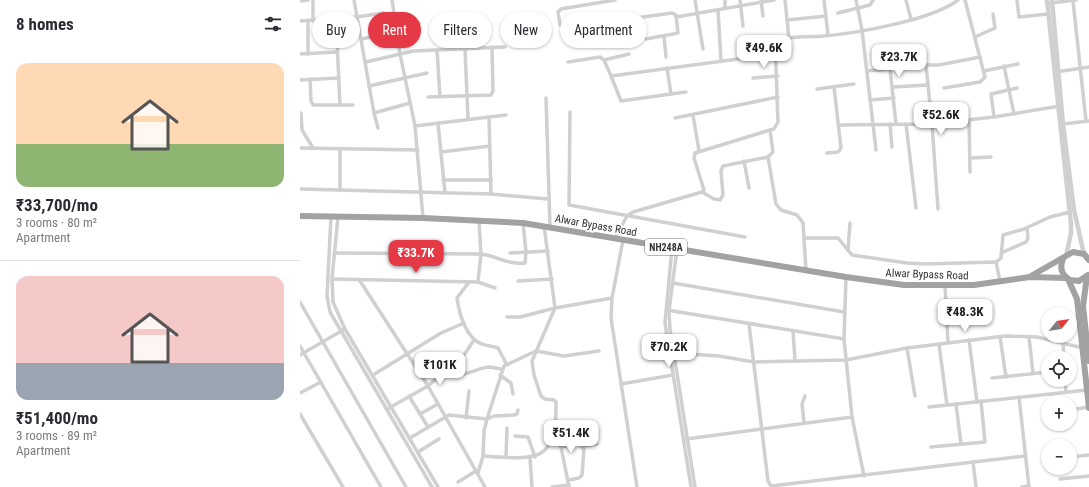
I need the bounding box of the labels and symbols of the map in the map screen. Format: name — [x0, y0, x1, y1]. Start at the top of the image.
pin: ₹49.6K — [731, 35, 797, 69]
pin: ₹23.7K — [866, 44, 932, 78]
pin: ₹52.6K — [908, 102, 974, 136]
street label: Alwar Bypass Road — [554, 212, 638, 239]
road number: NH248A — [645, 239, 687, 255]
pin: ₹33.7K — [383, 240, 449, 274]
street label: Alwar Bypass Road — [885, 267, 969, 282]
pin: ₹48.3K — [932, 299, 998, 333]
north arrow — [1041, 307, 1077, 343]
pin: ₹70.2K — [636, 334, 702, 368]
pin: ₹101K — [412, 352, 468, 386]
pin: ₹51.4K — [538, 420, 604, 454]

